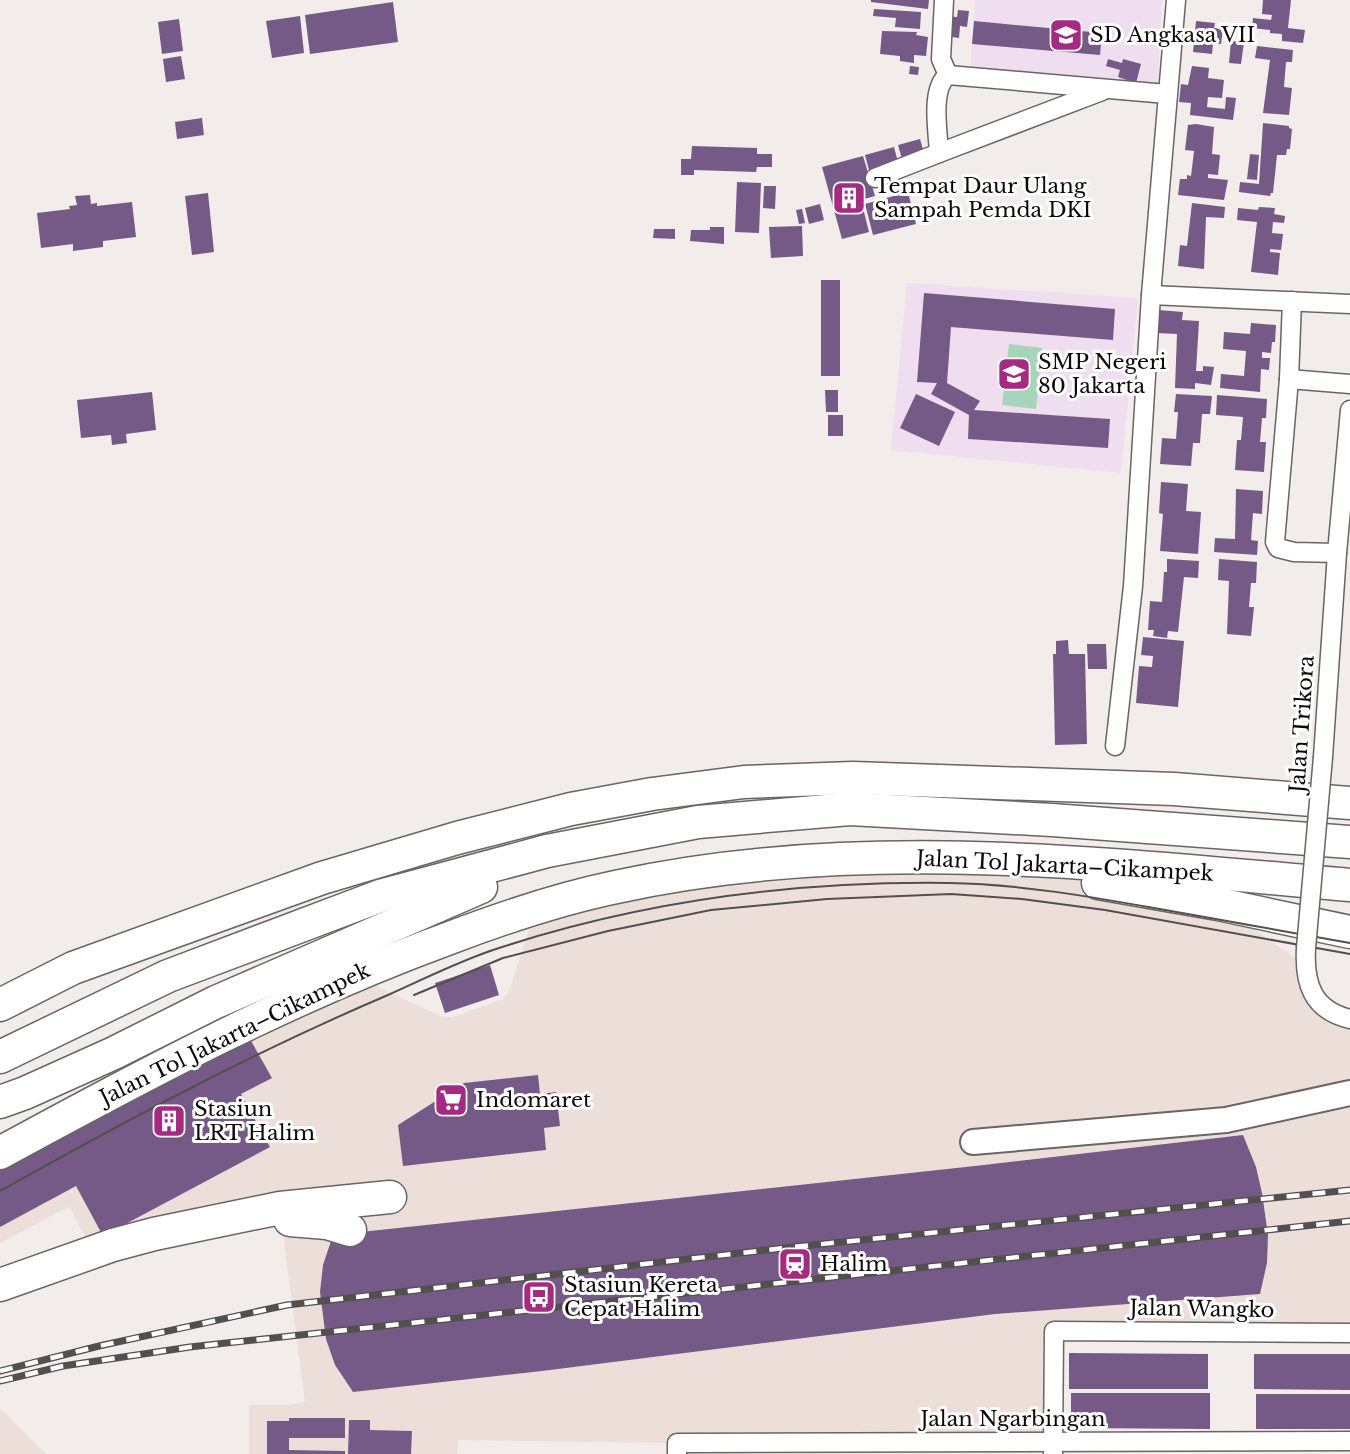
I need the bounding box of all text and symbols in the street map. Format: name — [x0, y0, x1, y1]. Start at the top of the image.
school or university icon: SD Angkasa VII — [1047, 16, 1085, 54]
place label: SD Angkasa VII — [1090, 22, 1255, 48]
place label: Tempat Daur Ulang Sampah Pemda DKI — [874, 173, 1091, 223]
building icon: Tempat Daur Ulang Sampah Pemda DKI — [830, 179, 868, 217]
place label: SMP Negeri 80 Jakarta — [1038, 349, 1166, 399]
school or university icon: SMP Negeri 80 Jakarta — [995, 355, 1033, 393]
street label: Jalan Trikora — [1284, 654, 1320, 797]
street label: Jalan Tol Jakarta–Cikampek — [913, 845, 1214, 887]
street label: Jalan Tol Jakarta–Cikampek — [93, 957, 374, 1112]
supermarket icon: Indomaret — [432, 1081, 470, 1119]
place label: Indomaret — [476, 1087, 591, 1113]
place label: Stasiun LRT Halim — [194, 1096, 316, 1146]
building icon: Stasiun LRT Halim — [150, 1102, 188, 1140]
station icon: Halim — [776, 1245, 814, 1283]
place label: Halim — [820, 1251, 888, 1277]
place label: Stasiun Kereta Cepat Halim — [564, 1272, 718, 1322]
bus stop icon: Stasiun Kereta Cepat Halim — [520, 1278, 558, 1316]
street label: Jalan Wangko — [1126, 1295, 1275, 1323]
street label: Jalan Ngarbingan — [918, 1406, 1105, 1432]

